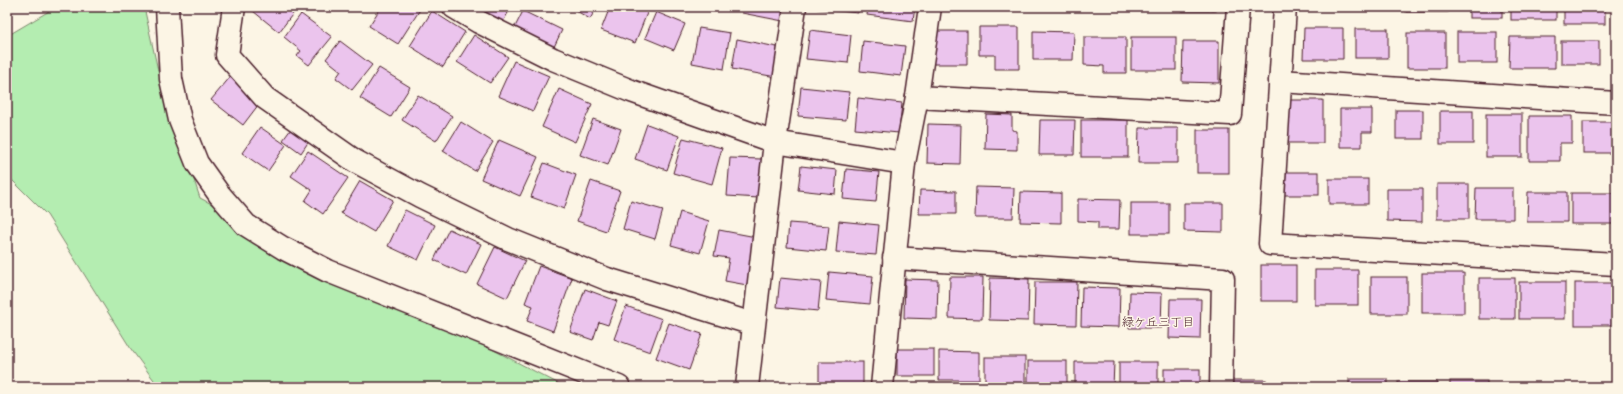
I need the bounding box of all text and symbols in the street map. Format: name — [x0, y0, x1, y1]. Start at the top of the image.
district label: 緑ケ丘三丁目 — [1122, 313, 1194, 329]

